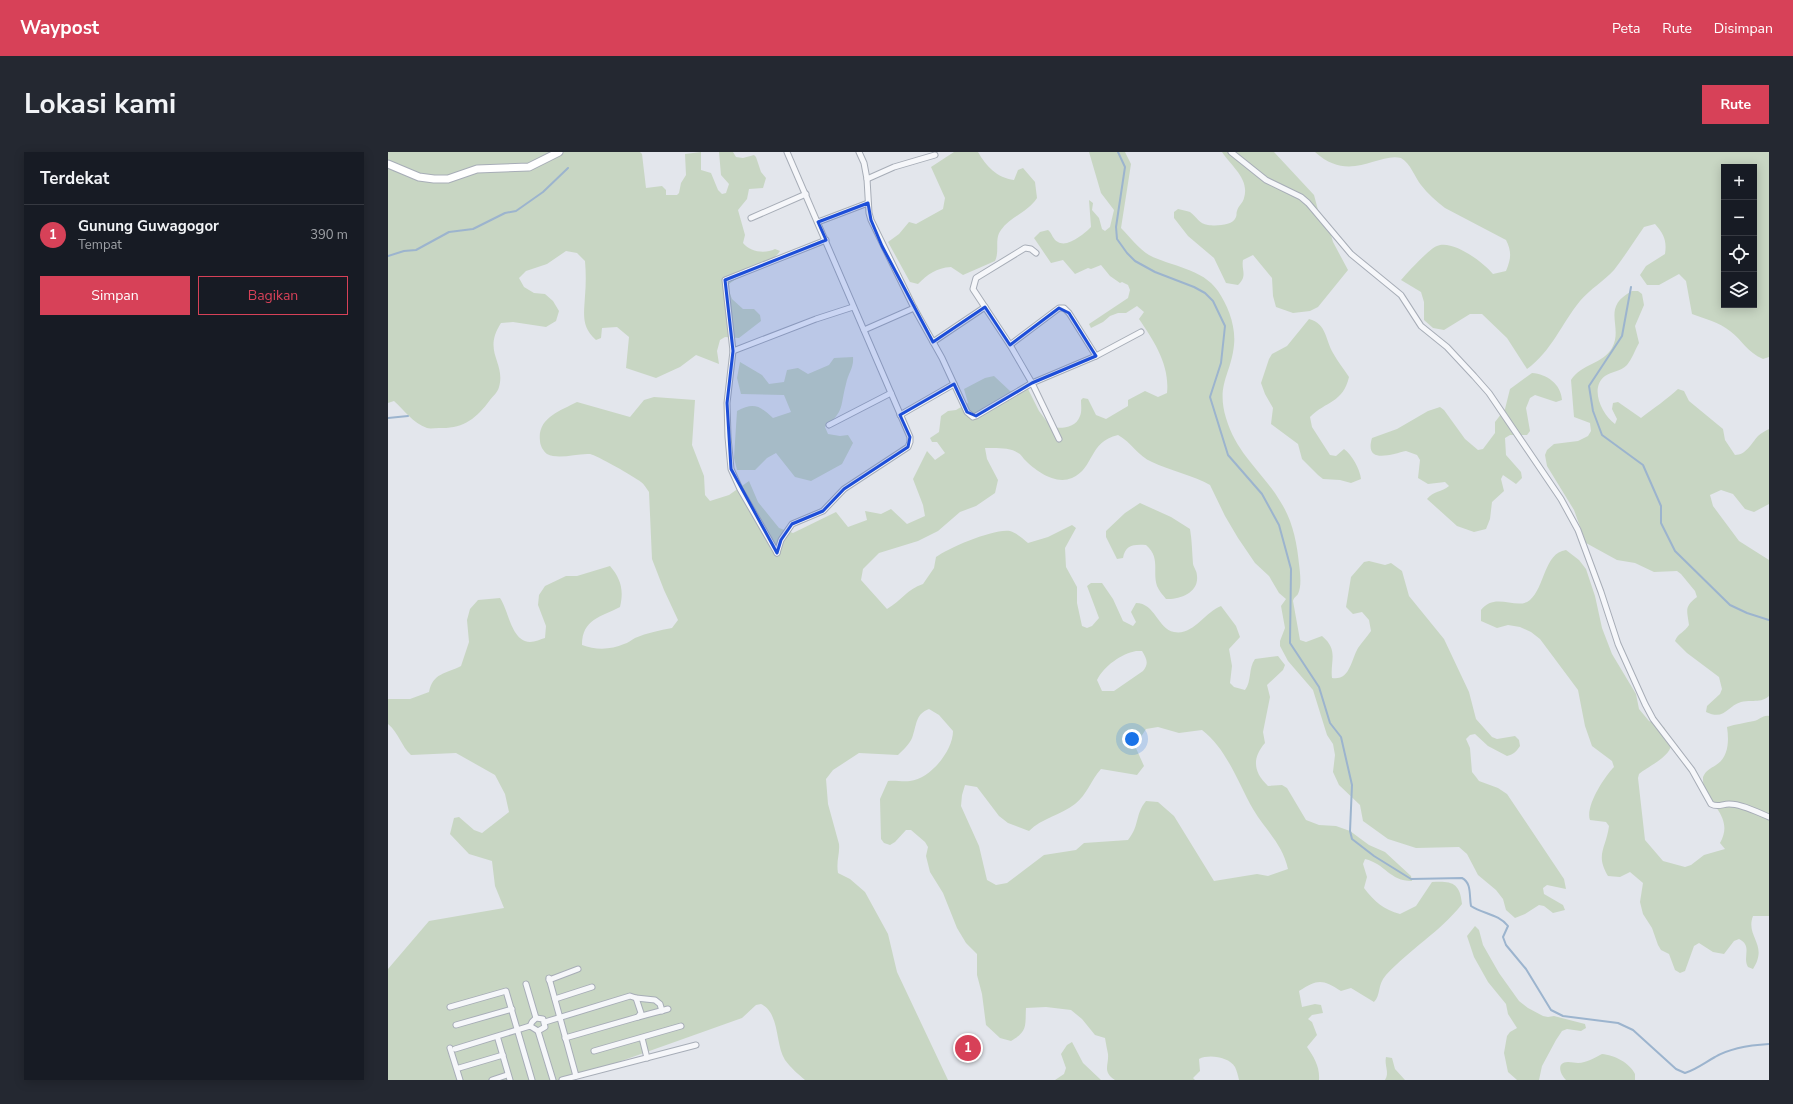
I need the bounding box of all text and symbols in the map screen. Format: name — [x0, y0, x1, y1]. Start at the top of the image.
text: Waypost — [20, 15, 99, 41]
text: Peta — [1612, 19, 1640, 38]
text: Rute — [1662, 19, 1692, 38]
text: Disimpan — [1714, 19, 1773, 38]
text: Lokasi kami — [24, 85, 176, 123]
button: Rute — [1702, 85, 1769, 124]
map controls — [1721, 164, 1757, 308]
button: + — [1721, 164, 1757, 200]
text: Terdekat — [40, 167, 109, 190]
button: − — [1721, 200, 1757, 236]
text: Gunung Guwagogor — [78, 216, 219, 236]
text: 1 — [49, 226, 57, 244]
text: 390 m — [310, 226, 348, 244]
text: Tempat — [78, 236, 122, 254]
button: locate — [1721, 236, 1757, 272]
button: layers — [1721, 272, 1757, 308]
button: Simpan — [40, 276, 190, 315]
button: Bagikan — [198, 276, 348, 315]
your location — [1122, 729, 1142, 749]
pin: 1 — [955, 1033, 981, 1063]

